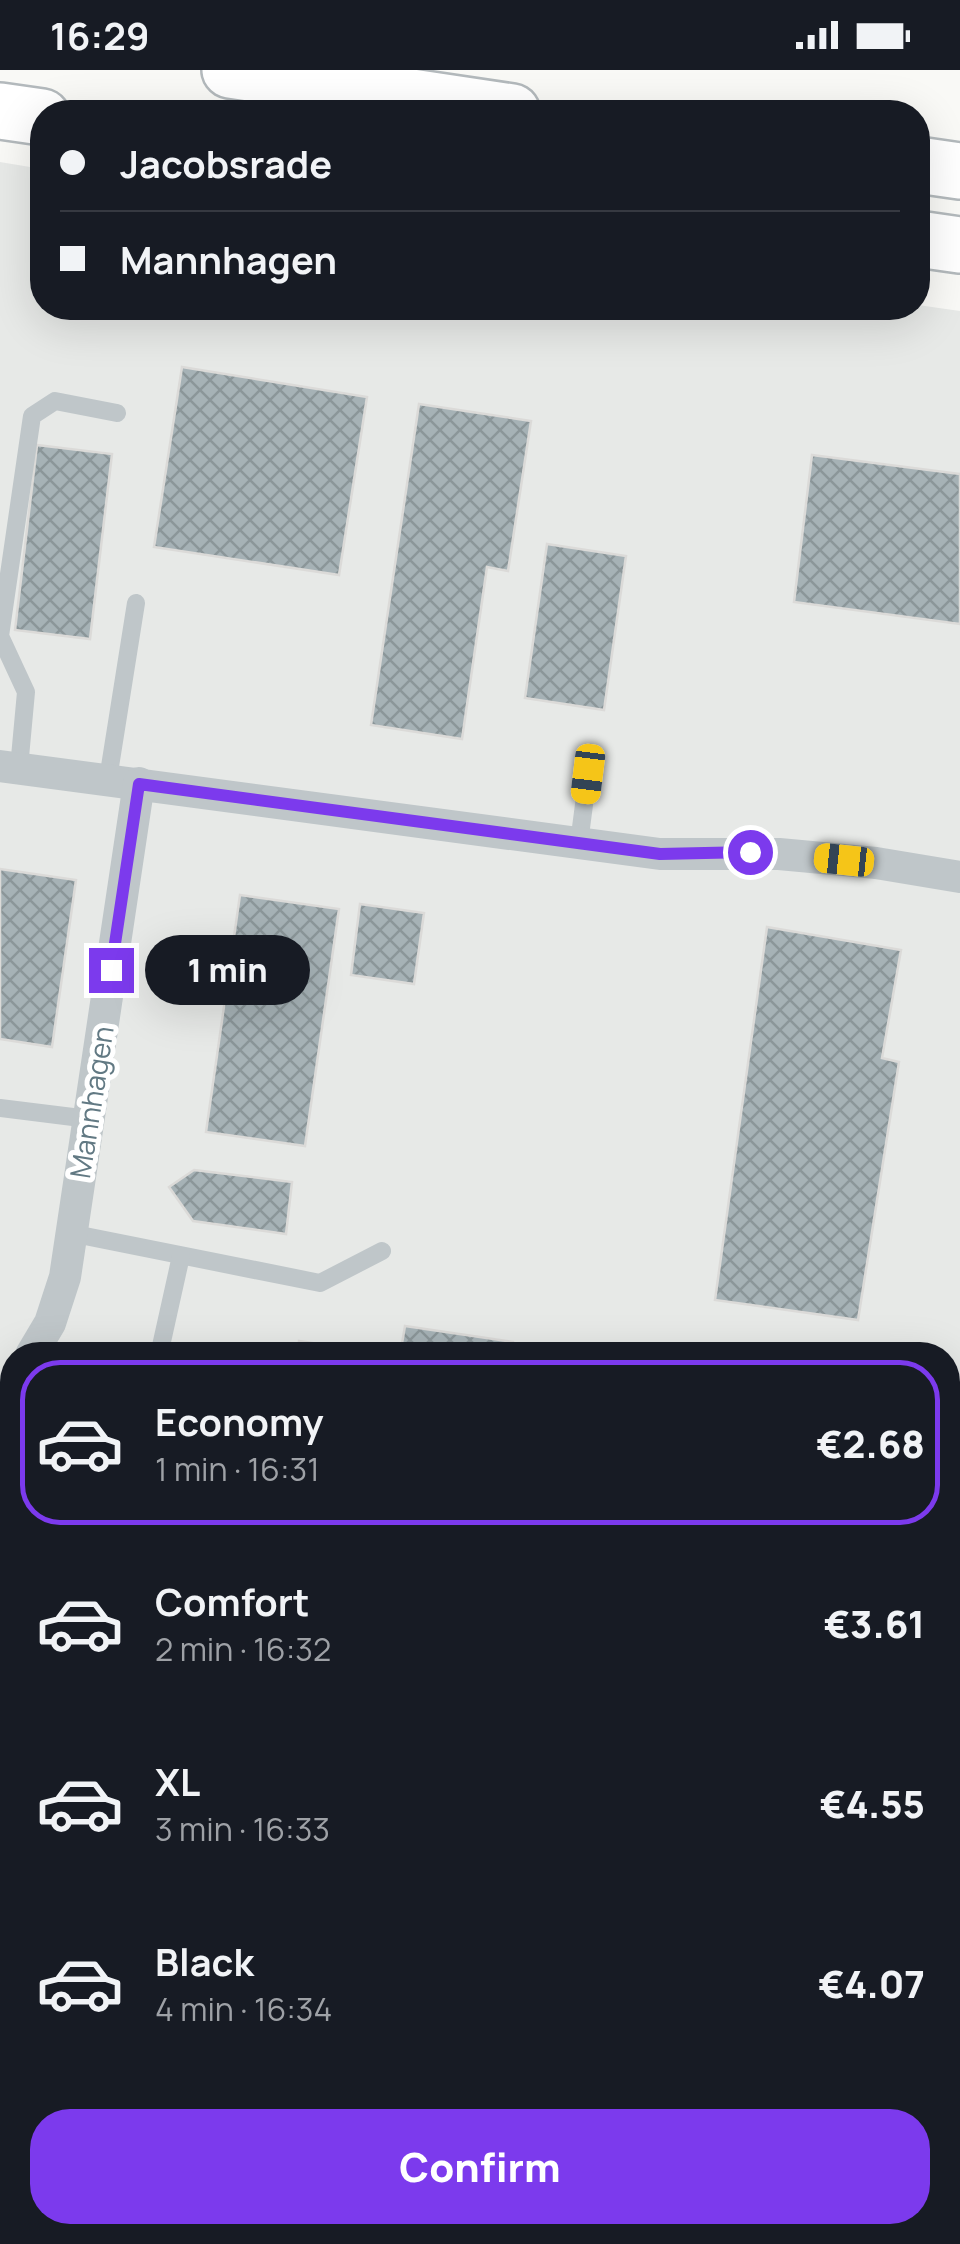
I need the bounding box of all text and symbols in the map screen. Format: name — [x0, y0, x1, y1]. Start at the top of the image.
text: 16:29 — [50, 9, 150, 61]
text: Jacobsrade — [120, 137, 332, 189]
text: Mannhagen — [120, 233, 337, 285]
car — [569, 742, 607, 806]
route start — [728, 830, 773, 875]
car — [813, 842, 875, 878]
callout: 1 min — [146, 935, 311, 1005]
route end — [89, 948, 134, 993]
text: 1 min — [187, 948, 268, 992]
street label: Mannhagen — [60, 1023, 122, 1181]
text: Economy — [155, 1395, 324, 1447]
icon: car — [35, 1398, 125, 1488]
text: €2.68 — [816, 1417, 925, 1469]
text: 1 min · 16:31 — [155, 1447, 320, 1491]
text: Comfort — [155, 1575, 309, 1627]
icon: car — [35, 1578, 125, 1668]
text: €3.61 — [824, 1597, 925, 1649]
text: 2 min · 16:32 — [155, 1627, 331, 1671]
text: XL — [155, 1755, 200, 1807]
icon: car — [35, 1758, 125, 1848]
text: €4.55 — [820, 1777, 925, 1829]
text: 3 min · 16:33 — [155, 1807, 330, 1851]
text: Black — [155, 1935, 254, 1987]
icon: car — [35, 1938, 125, 2028]
text: €4.07 — [818, 1957, 925, 2009]
text: 4 min · 16:34 — [155, 1987, 332, 2031]
button: Confirm — [30, 2109, 930, 2224]

